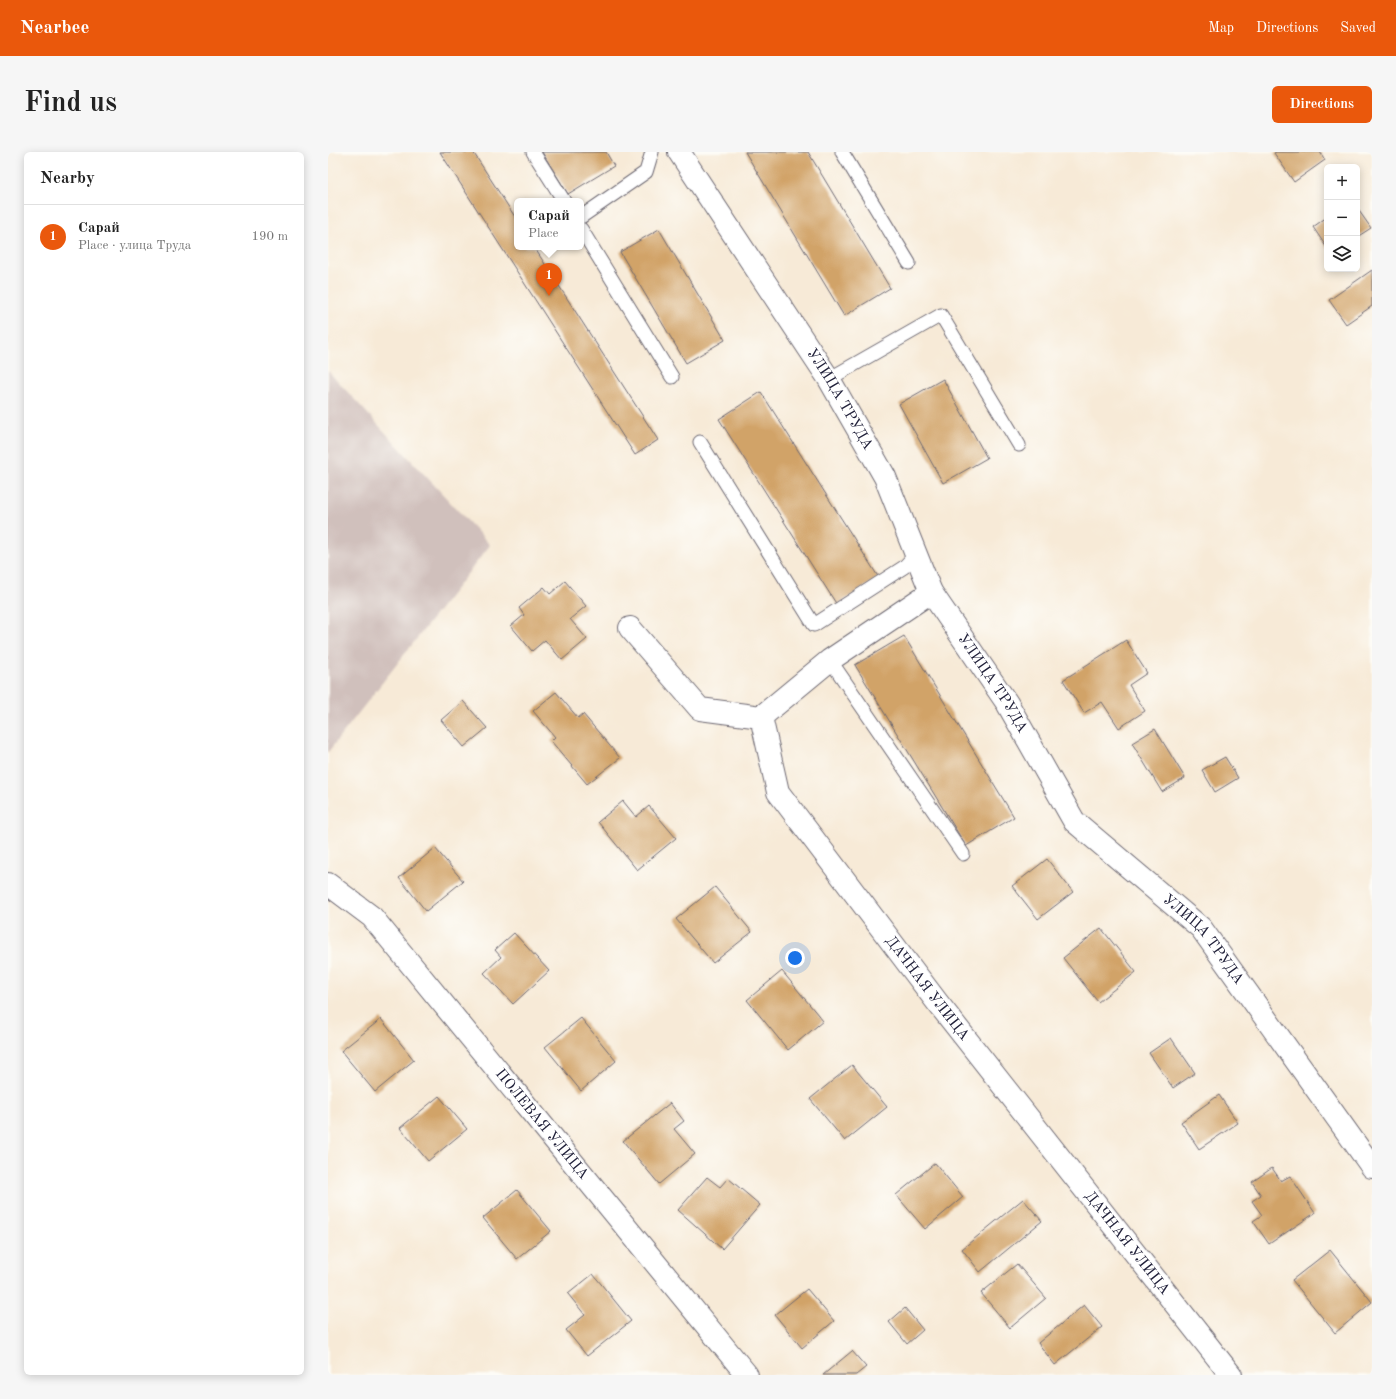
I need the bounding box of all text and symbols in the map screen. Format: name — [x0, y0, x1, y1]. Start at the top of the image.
text: Nearbee — [20, 19, 89, 38]
text: Map — [1208, 21, 1234, 35]
text: Directions — [1256, 21, 1318, 35]
text: Saved — [1340, 21, 1376, 35]
button: Directions — [1272, 86, 1372, 123]
text: Find us — [24, 90, 117, 118]
map controls — [1324, 164, 1360, 272]
button: + — [1324, 164, 1360, 200]
text: Nearby — [40, 170, 95, 187]
popup — [514, 198, 584, 250]
button: − — [1324, 200, 1360, 236]
text: Сарай — [528, 209, 570, 224]
text: Сарай — [78, 221, 120, 236]
text: Place — [528, 227, 558, 240]
text: 1 — [49, 230, 57, 243]
text: 190 m — [251, 230, 288, 243]
button: layers — [1324, 236, 1360, 272]
text: Place · улица Труда — [78, 239, 191, 252]
pin: 1 — [536, 263, 562, 296]
street label: УЛИЦА ТРУДА — [804, 346, 876, 453]
street label: УЛИЦА ТРУДА — [955, 631, 1030, 736]
street label: УЛИЦА ТРУДА — [1160, 892, 1247, 988]
street label: ДАЧНАЯ УЛИЦА — [882, 933, 972, 1044]
your location — [785, 948, 805, 968]
street label: ПОЛЕВАЯ УЛИЦА — [492, 1066, 592, 1183]
street label: ДАЧНАЯ УЛИЦА — [1082, 1189, 1173, 1298]

